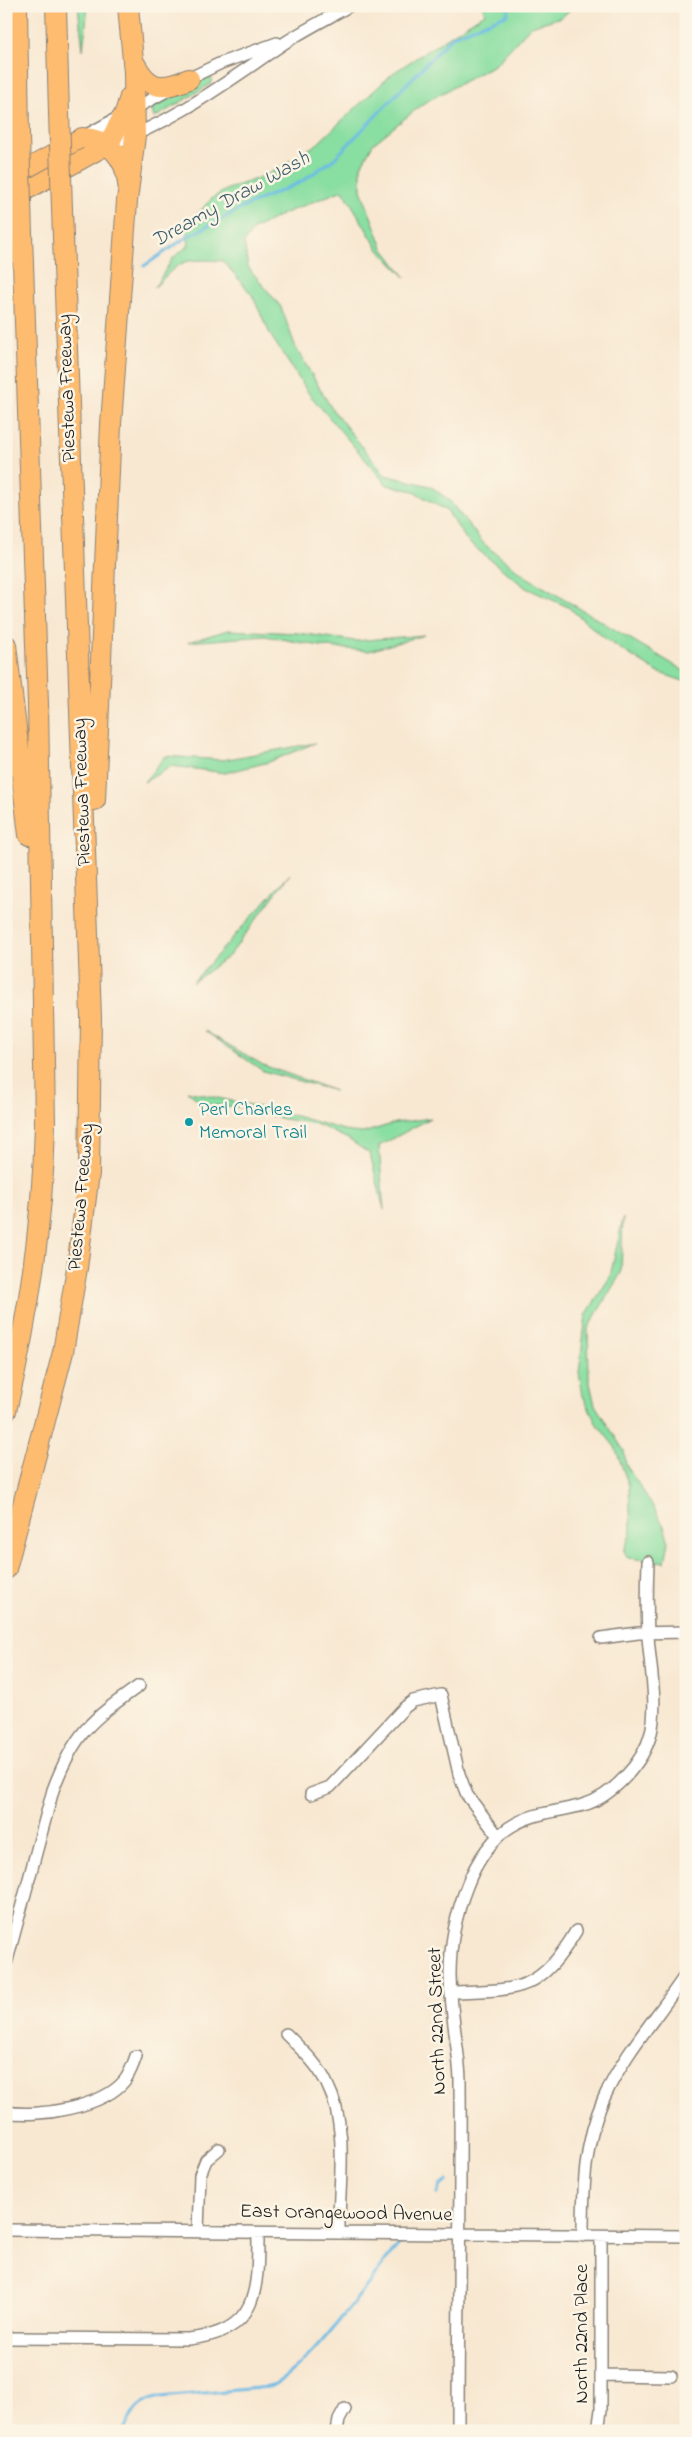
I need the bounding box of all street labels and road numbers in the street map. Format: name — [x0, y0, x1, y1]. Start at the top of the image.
street label: Piestewa Freeway — [51, 313, 85, 463]
street label: Piestewa Freeway — [66, 717, 100, 867]
street label: Piestewa Freeway — [61, 1122, 103, 1272]
street label: North 22nd Street — [421, 1946, 455, 2095]
street label: East Orangewood Avenue — [239, 2198, 453, 2231]
street label: North 22nd Place — [568, 2264, 597, 2404]

